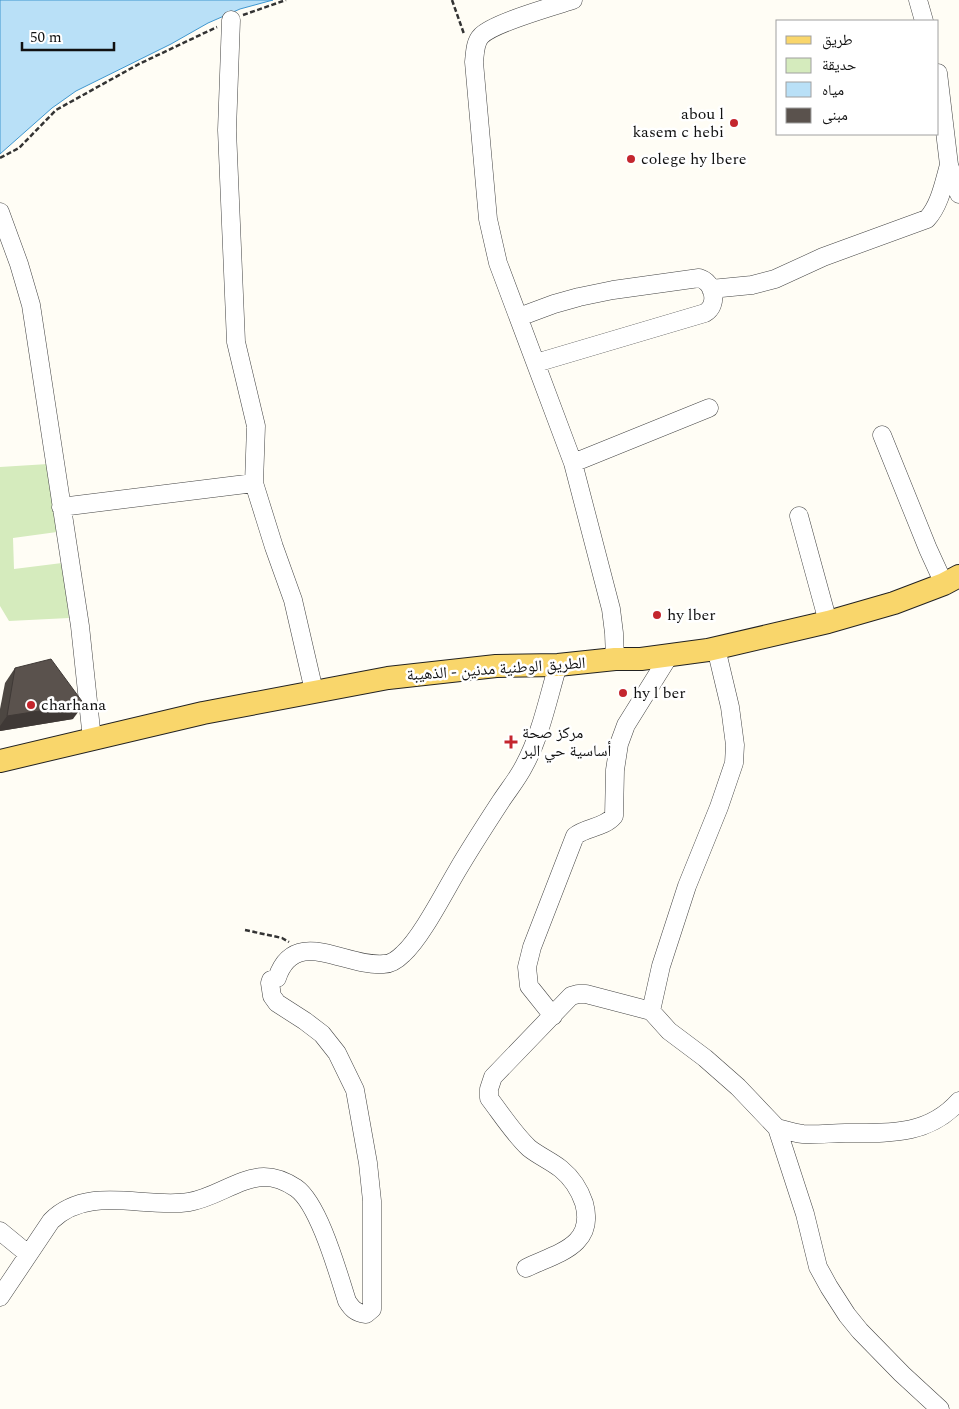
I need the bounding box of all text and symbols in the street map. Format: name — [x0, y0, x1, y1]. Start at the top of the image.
scale bar — [22, 20, 115, 52]
legend — [776, 20, 939, 135]
text: 50 m — [30, 26, 62, 49]
text: طريق — [822, 29, 853, 52]
text: حديقة — [822, 54, 857, 77]
text: مياه — [822, 79, 844, 102]
place label: abou l kasem c hebi — [632, 102, 724, 144]
text: مبنى — [822, 104, 848, 127]
marker: abou l kasem c hebi — [728, 117, 740, 129]
place label: colege hy lbere — [641, 147, 747, 171]
marker: colege hy lbere — [625, 153, 637, 165]
place label: hy lber — [667, 603, 716, 627]
marker: hy lber — [651, 609, 663, 621]
street label: الطريق الوطنية مدنين - الذهيبة — [406, 651, 586, 687]
place label: hy l ber — [633, 681, 686, 705]
marker: hy l ber — [617, 687, 629, 699]
place label: charhana — [41, 693, 106, 717]
marker: charhana — [25, 699, 37, 711]
place label: مركز صحة أساسية حي البر — [521, 721, 611, 763]
marker: مركز صحة أساسية حي البر — [504, 735, 518, 749]

